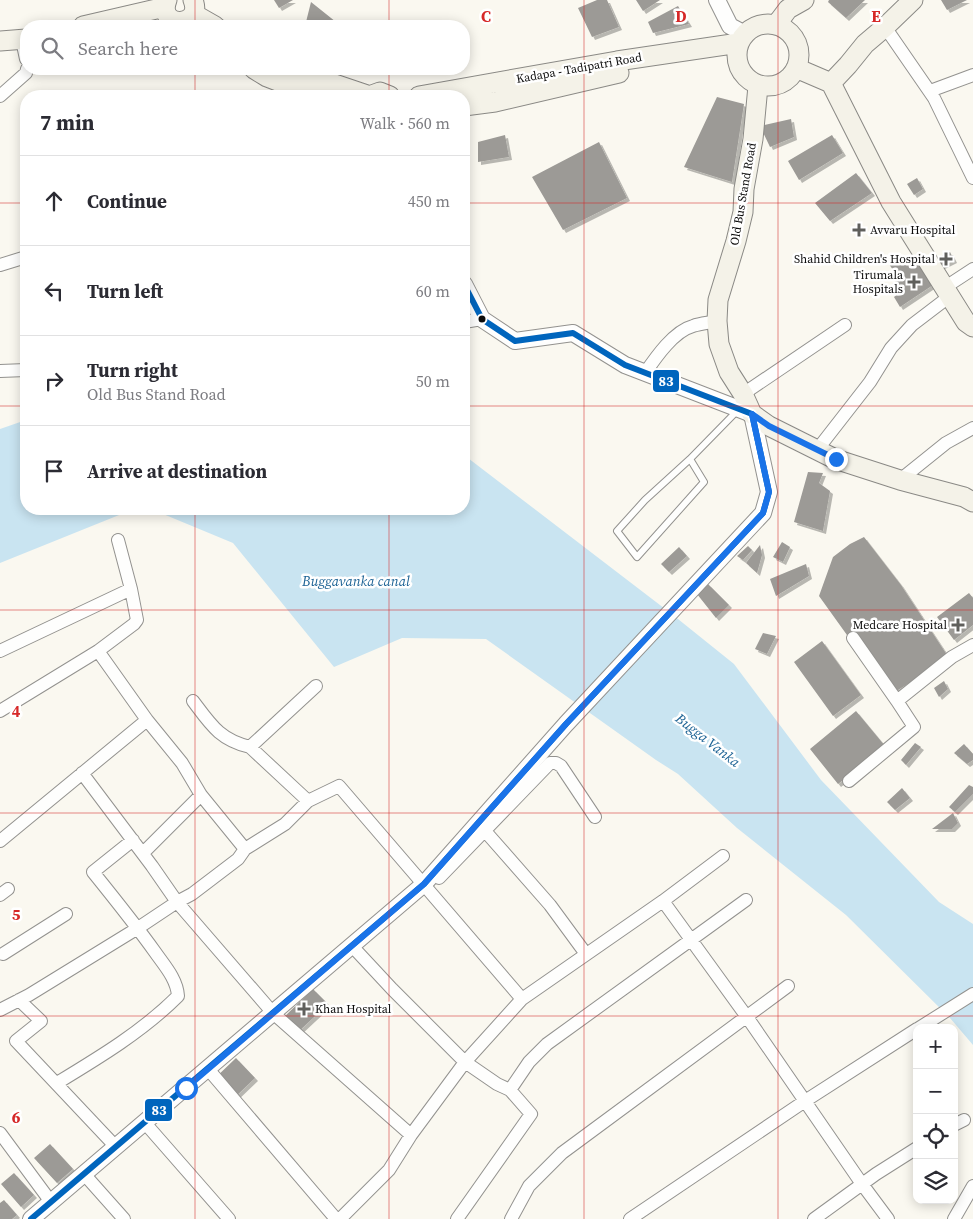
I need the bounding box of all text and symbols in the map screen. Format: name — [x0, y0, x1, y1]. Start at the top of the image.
text: C — [481, 5, 491, 27]
text: D — [675, 5, 687, 27]
text: E — [871, 5, 881, 27]
search box — [20, 20, 470, 75]
icon: search — [38, 34, 66, 62]
text: Search here — [78, 35, 178, 61]
street label: Kadapa - Tadipatri Road — [515, 49, 643, 87]
text: 7 min — [40, 108, 95, 137]
text: Walk · 560 m — [360, 112, 450, 134]
street label: Old Bus Stand Road — [726, 141, 760, 247]
icon: ahead — [40, 187, 68, 215]
text: Continue — [87, 188, 167, 214]
text: 450 m — [408, 190, 450, 212]
place label: Avvaru Hospital — [870, 222, 956, 238]
marker: Avvaru Hospital — [852, 223, 866, 237]
place label: Shahid Children's Hospital — [794, 251, 935, 267]
marker: Shahid Children's Hospital — [939, 252, 953, 266]
place label: Tirumala Hospitals — [853, 267, 904, 297]
marker: Tirumala Hospitals — [907, 275, 921, 289]
icon: left — [40, 277, 68, 305]
text: Turn left — [87, 278, 163, 304]
text: 60 m — [416, 280, 450, 302]
unlabelled marker — [477, 314, 487, 324]
text: Turn right — [87, 357, 178, 383]
icon: right — [40, 367, 68, 395]
line badge: 83 — [652, 369, 680, 393]
text: 50 m — [416, 370, 450, 392]
text: 83 — [658, 371, 674, 391]
text: Old Bus Stand Road — [87, 383, 226, 405]
route end — [825, 448, 848, 471]
icon: arrive — [40, 457, 68, 485]
text: Arrive at destination — [87, 458, 267, 484]
water label: Buggavanka canal — [301, 571, 410, 591]
place label: Medcare Hospital — [853, 617, 947, 633]
marker: Medcare Hospital — [951, 618, 965, 632]
text: 4 — [12, 700, 21, 722]
water label: Bugga Vanka — [671, 708, 745, 772]
text: 5 — [12, 903, 21, 925]
place label: Khan Hospital — [315, 1001, 392, 1017]
marker: Khan Hospital — [297, 1002, 311, 1016]
map controls — [913, 1024, 958, 1204]
button: + — [913, 1024, 958, 1069]
button: − — [913, 1069, 958, 1114]
route start — [175, 1077, 198, 1100]
line badge: 83 — [144, 1098, 173, 1122]
text: 83 — [151, 1100, 167, 1120]
text: 6 — [12, 1106, 21, 1128]
button: locate — [913, 1114, 958, 1159]
button: layers — [913, 1159, 958, 1204]

